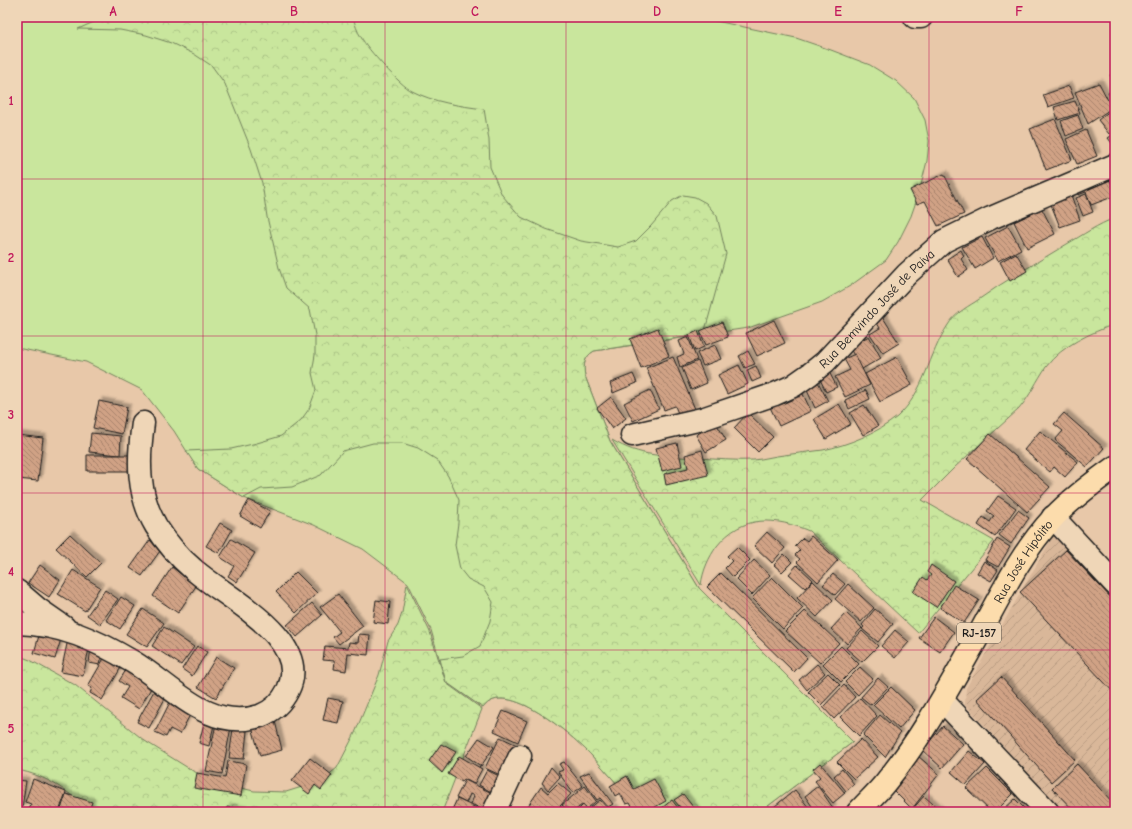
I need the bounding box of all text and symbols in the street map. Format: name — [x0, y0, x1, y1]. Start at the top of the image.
text: A — [109, 4, 117, 19]
text: B — [290, 4, 298, 19]
text: C — [471, 4, 479, 19]
text: D — [653, 4, 661, 19]
text: E — [834, 4, 842, 19]
text: F — [1015, 4, 1023, 19]
text: 1 — [8, 93, 14, 108]
street label: Rua Bemvindo José de Paiva — [816, 246, 938, 372]
text: 2 — [8, 250, 14, 265]
text: 3 — [8, 407, 14, 422]
street label: Rua José Hipólito — [990, 517, 1056, 606]
text: 4 — [8, 564, 14, 579]
road number: RJ-157 — [957, 623, 1001, 643]
text: 5 — [8, 721, 15, 736]

